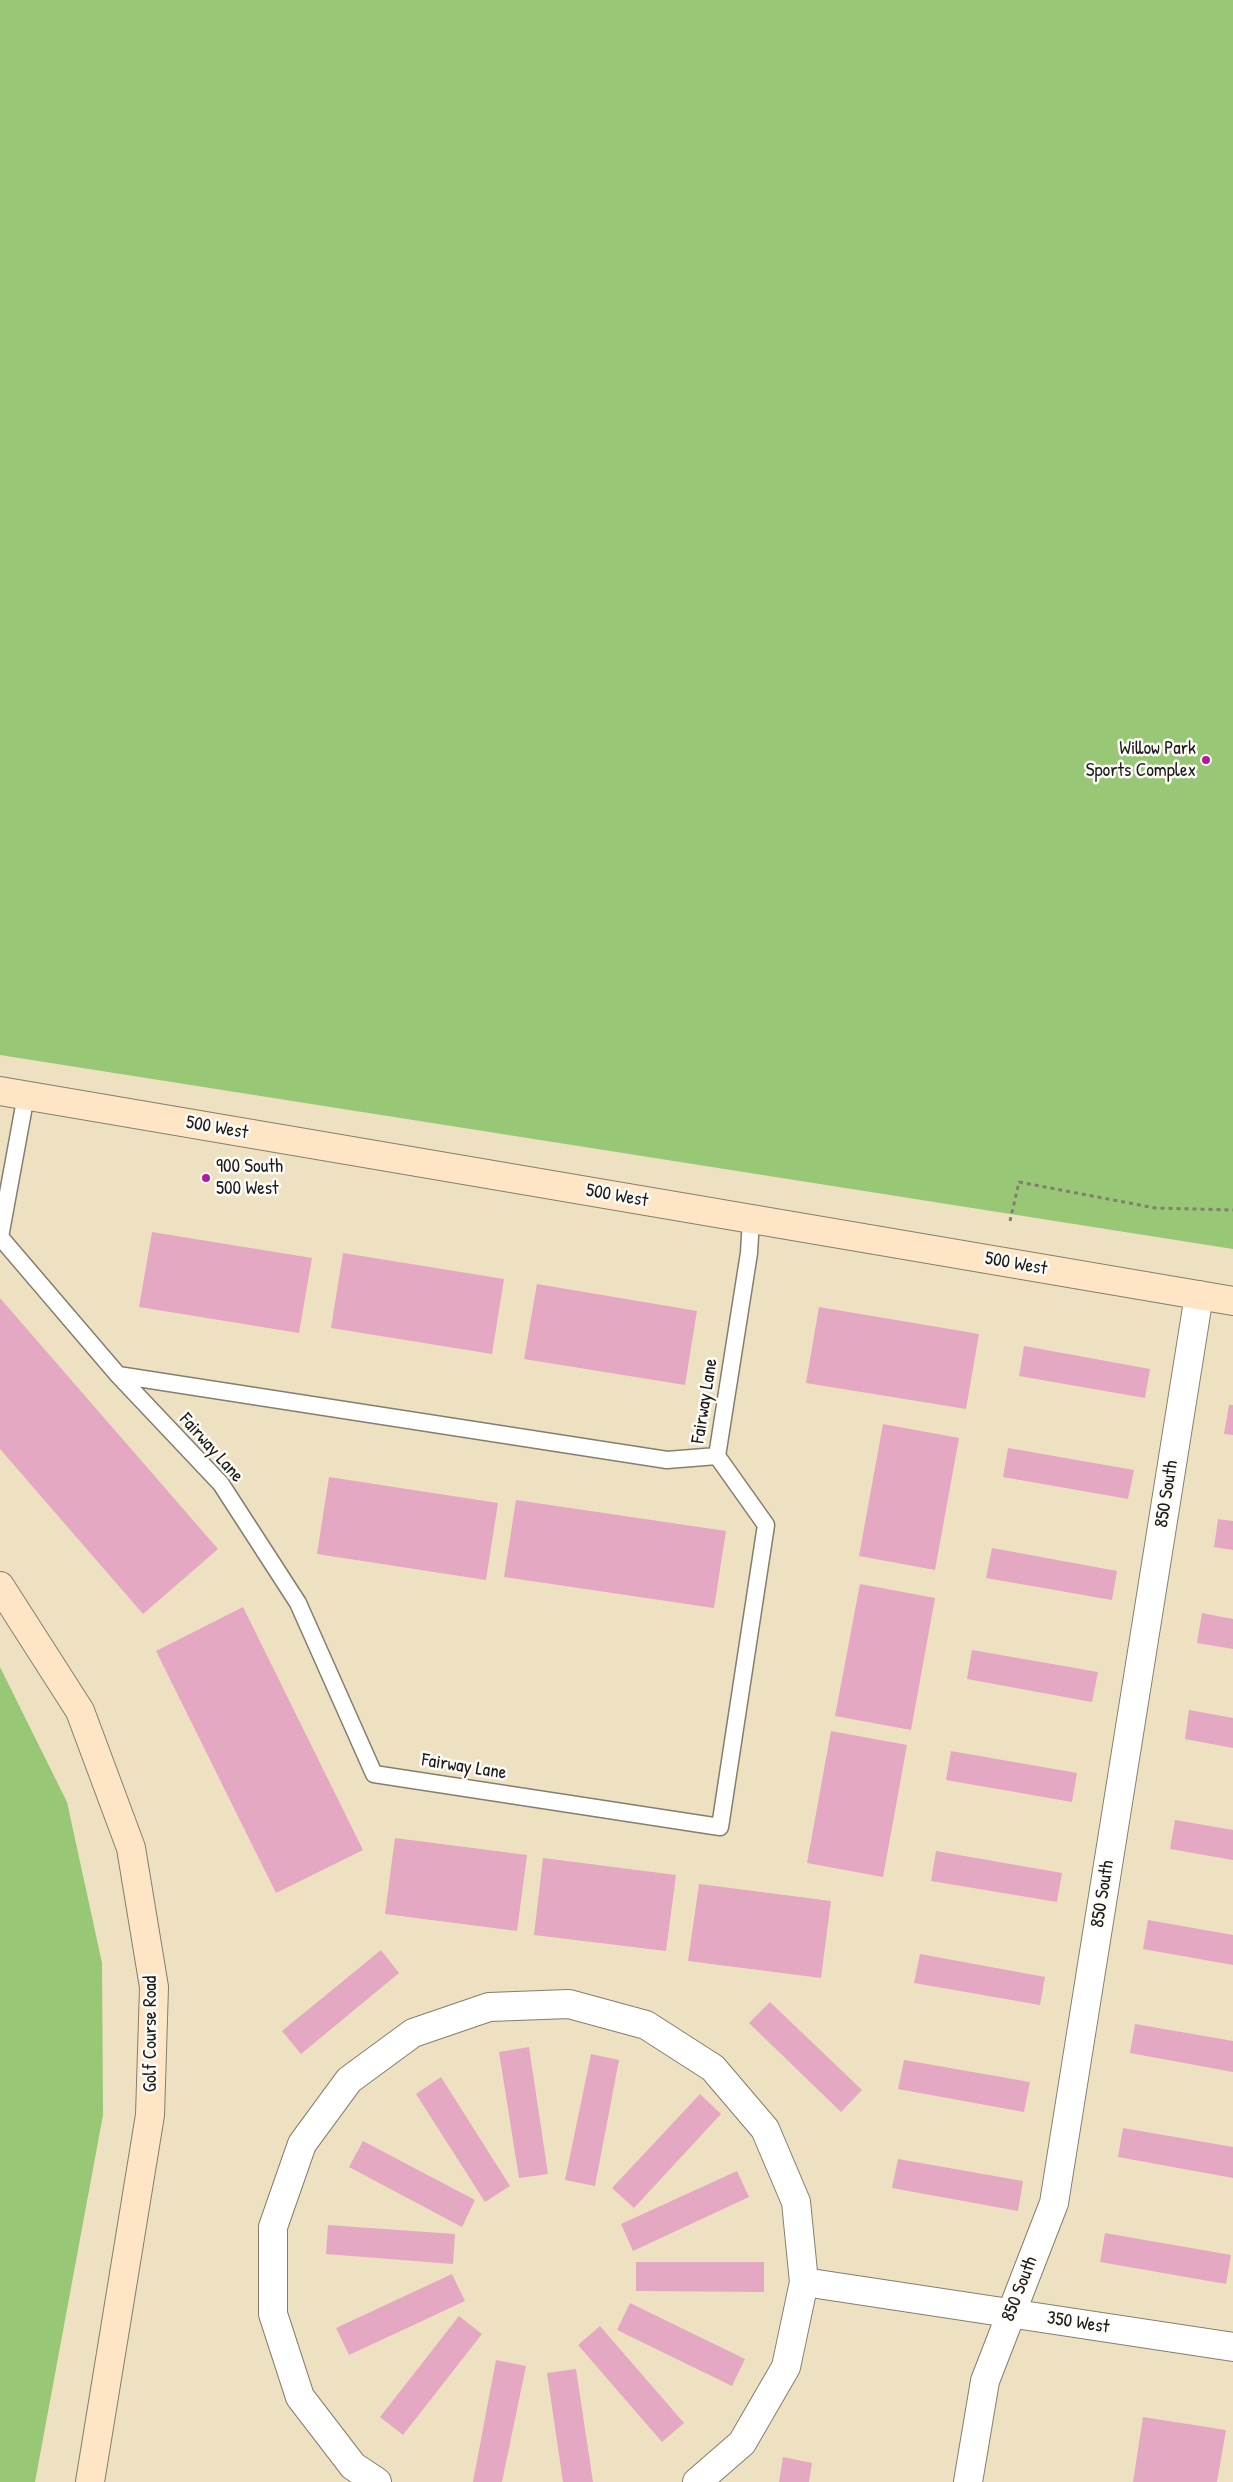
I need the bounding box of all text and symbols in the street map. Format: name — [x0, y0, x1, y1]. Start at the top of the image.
place label: Willow Park Sports Complex — [1086, 738, 1196, 782]
marker: Willow Park Sports Complex — [1200, 754, 1212, 766]
street label: 500 West — [184, 1111, 250, 1145]
place label: 900 South 500 West — [216, 1156, 283, 1200]
marker: 900 South 500 West — [200, 1172, 212, 1184]
street label: 500 West — [584, 1179, 650, 1213]
street label: 500 West — [983, 1247, 1049, 1281]
street label: Fairway Lane — [687, 1357, 723, 1445]
street label: Fairway Lane — [174, 1409, 248, 1487]
street label: 850 South — [1150, 1459, 1184, 1529]
street label: Fairway Lane — [420, 1749, 508, 1785]
street label: 850 South — [1086, 1859, 1120, 1929]
street label: Golf Course Road — [140, 1976, 162, 2092]
street label: 850 South — [997, 2253, 1043, 2325]
street label: 350 West — [1045, 2307, 1111, 2339]

